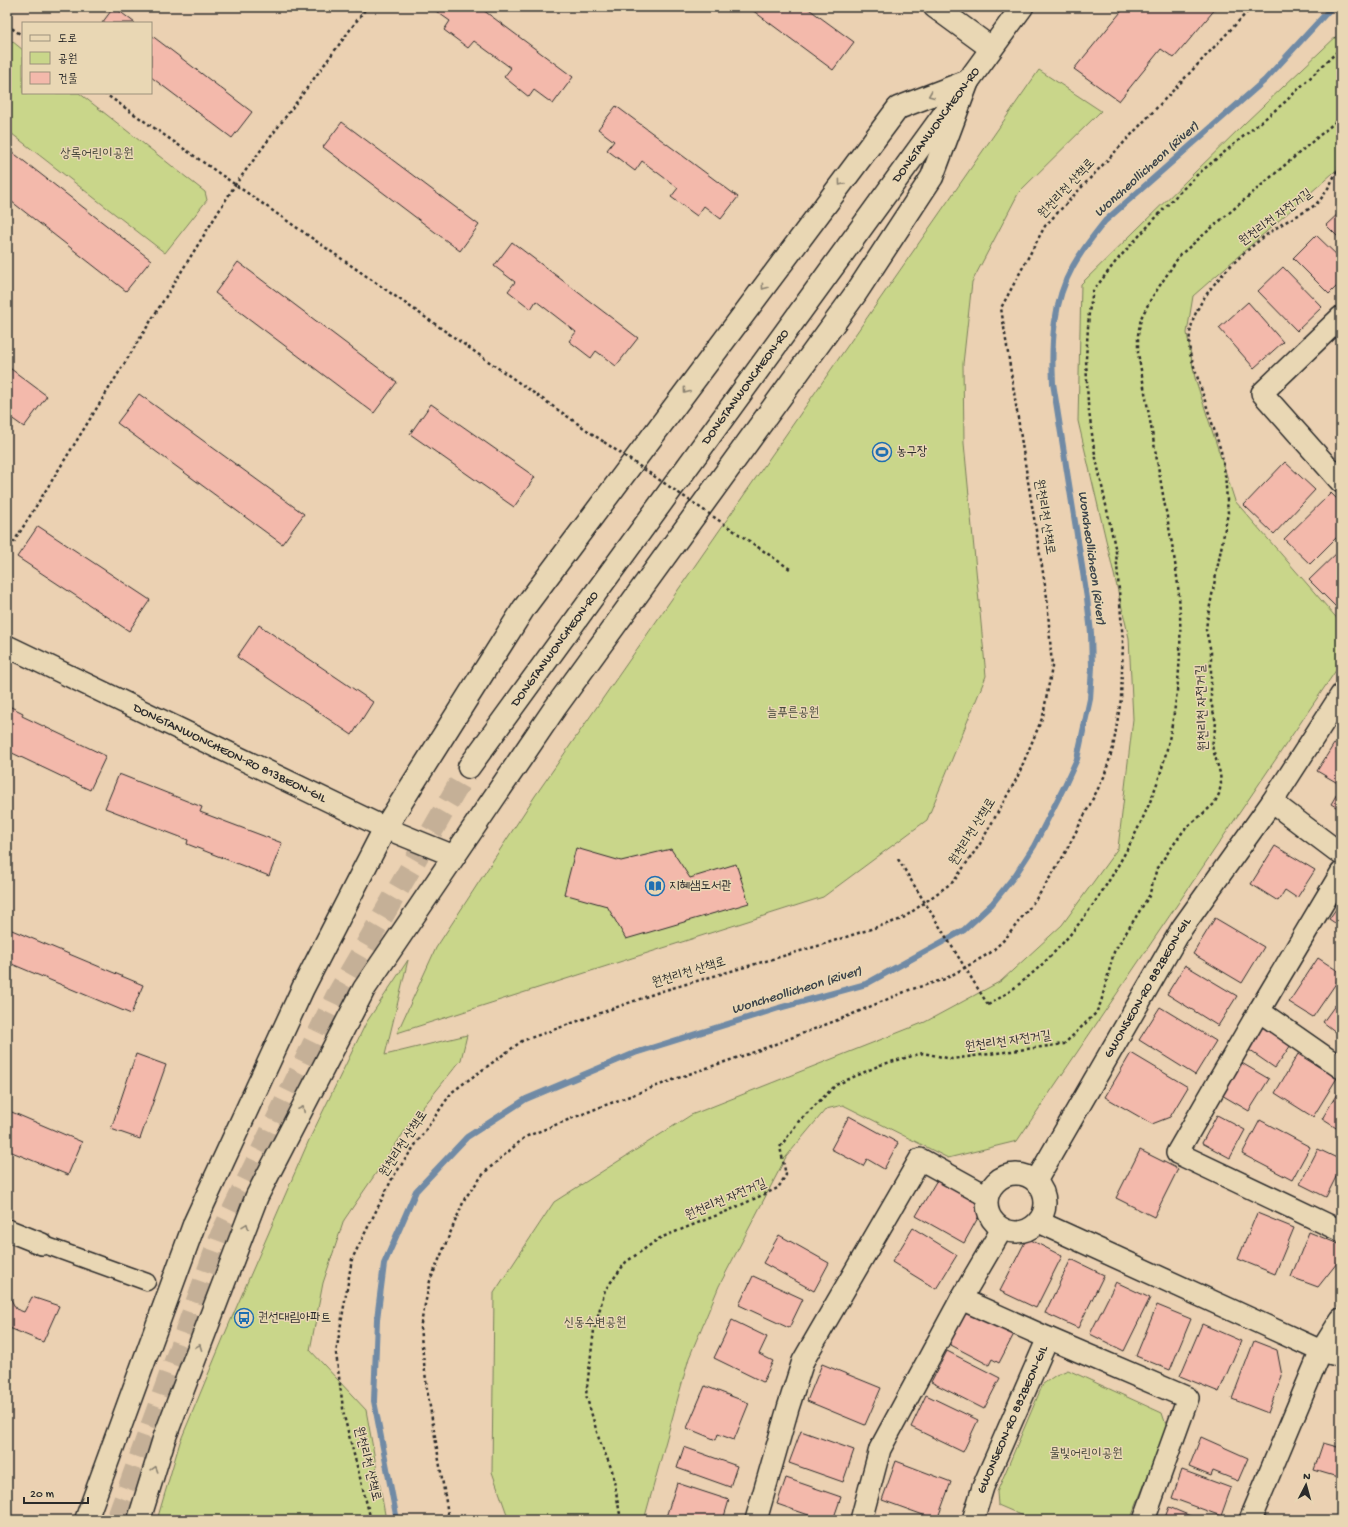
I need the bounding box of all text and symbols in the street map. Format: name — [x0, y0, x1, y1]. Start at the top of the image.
legend — [22, 22, 152, 94]
text: 도로 — [58, 33, 77, 47]
text: 공원 — [58, 53, 77, 67]
street label: DONGTANWONCHEON-RO — [889, 64, 983, 186]
text: 건물 — [58, 73, 78, 87]
one-way arrow — [928, 90, 936, 98]
water label: Woncheollicheon (River) — [1091, 118, 1203, 222]
park label: 상록어린이공원 — [60, 147, 134, 162]
street label: 원천리천 산책로 — [1035, 156, 1099, 222]
one-way arrow — [839, 179, 846, 186]
street label: 원천리천 자전거길 — [1236, 186, 1316, 250]
one-way arrow — [761, 283, 768, 290]
street label: DONGTANWONCHEON-RO — [698, 326, 793, 448]
one-way arrow — [683, 387, 690, 394]
sports icon: 농구장 — [871, 441, 893, 463]
place label: 농구장 — [896, 445, 927, 460]
street label: 원천리천 산책로 — [1031, 478, 1057, 556]
water label: Woncheollicheon (River) — [1073, 490, 1109, 626]
street label: DONGTANWONCHEON-RO — [507, 588, 602, 710]
street label: 원천리천 자전거길 — [1194, 664, 1212, 752]
street label: DONGTANWONCHEON-RO 813BEON-GIL — [130, 700, 330, 807]
park label: 늘푸른공원 — [767, 706, 819, 721]
street label: 원천리천 산책로 — [946, 796, 1000, 868]
library icon: 지혜샘도서관 — [644, 875, 666, 897]
place label: 지혜샘도서관 — [669, 879, 732, 894]
street label: GWONSEON-RO 882BEON-GIL — [1101, 914, 1195, 1061]
street label: 원천리천 산책로 — [650, 955, 728, 991]
water label: Woncheollicheon (River) — [730, 963, 864, 1019]
street label: 원천리천 자전거길 — [964, 1029, 1052, 1055]
one-way arrow — [297, 1106, 305, 1113]
street label: 원천리천 산책로 — [377, 1108, 431, 1180]
street label: 원천리천 자전거길 — [683, 1176, 769, 1224]
one-way arrow — [241, 1223, 249, 1230]
bus stop icon: 권선대림아파트 — [233, 1307, 255, 1329]
place label: 권선대림아파트 — [258, 1311, 331, 1326]
park label: 신동수변공원 — [564, 1316, 626, 1331]
street label: GWONSEON-RO 882BEON-GIL — [974, 1342, 1052, 1495]
one-way arrow — [195, 1344, 203, 1351]
street label: 원천리천 산책로 — [350, 1425, 384, 1503]
park label: 물빛어린이공원 — [1049, 1447, 1123, 1462]
north arrow — [1286, 1465, 1326, 1505]
one-way arrow — [150, 1466, 158, 1473]
text: N — [1303, 1471, 1311, 1483]
scale bar — [24, 1479, 88, 1505]
text: 20 m — [30, 1488, 55, 1502]

